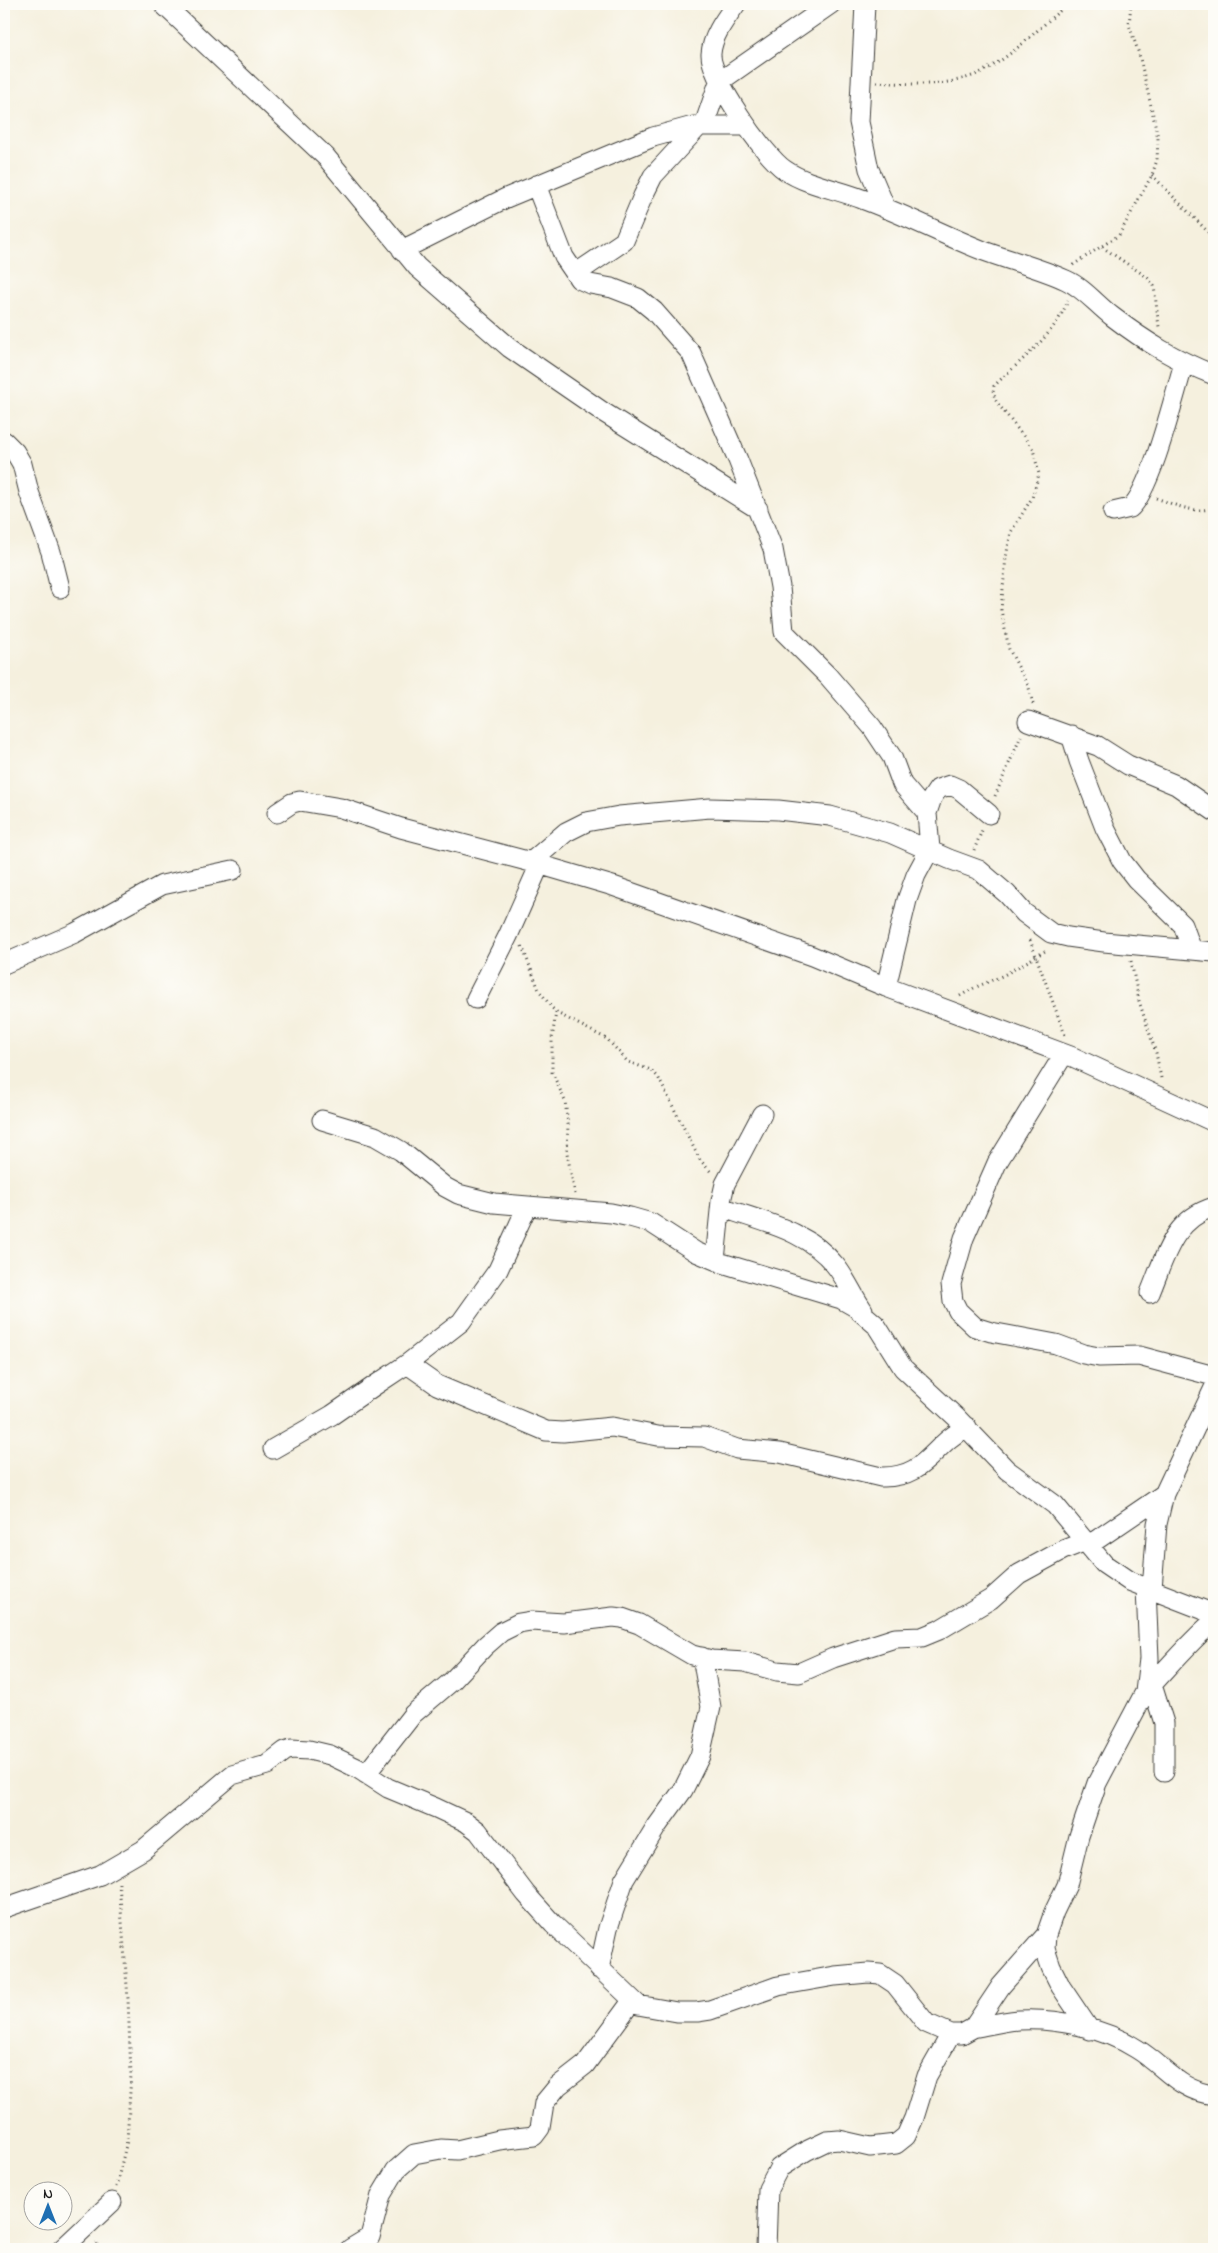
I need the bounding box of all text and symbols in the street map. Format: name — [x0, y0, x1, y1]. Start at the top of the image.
north arrow — [22, 2180, 72, 2230]
text: N — [43, 2184, 53, 2205]

